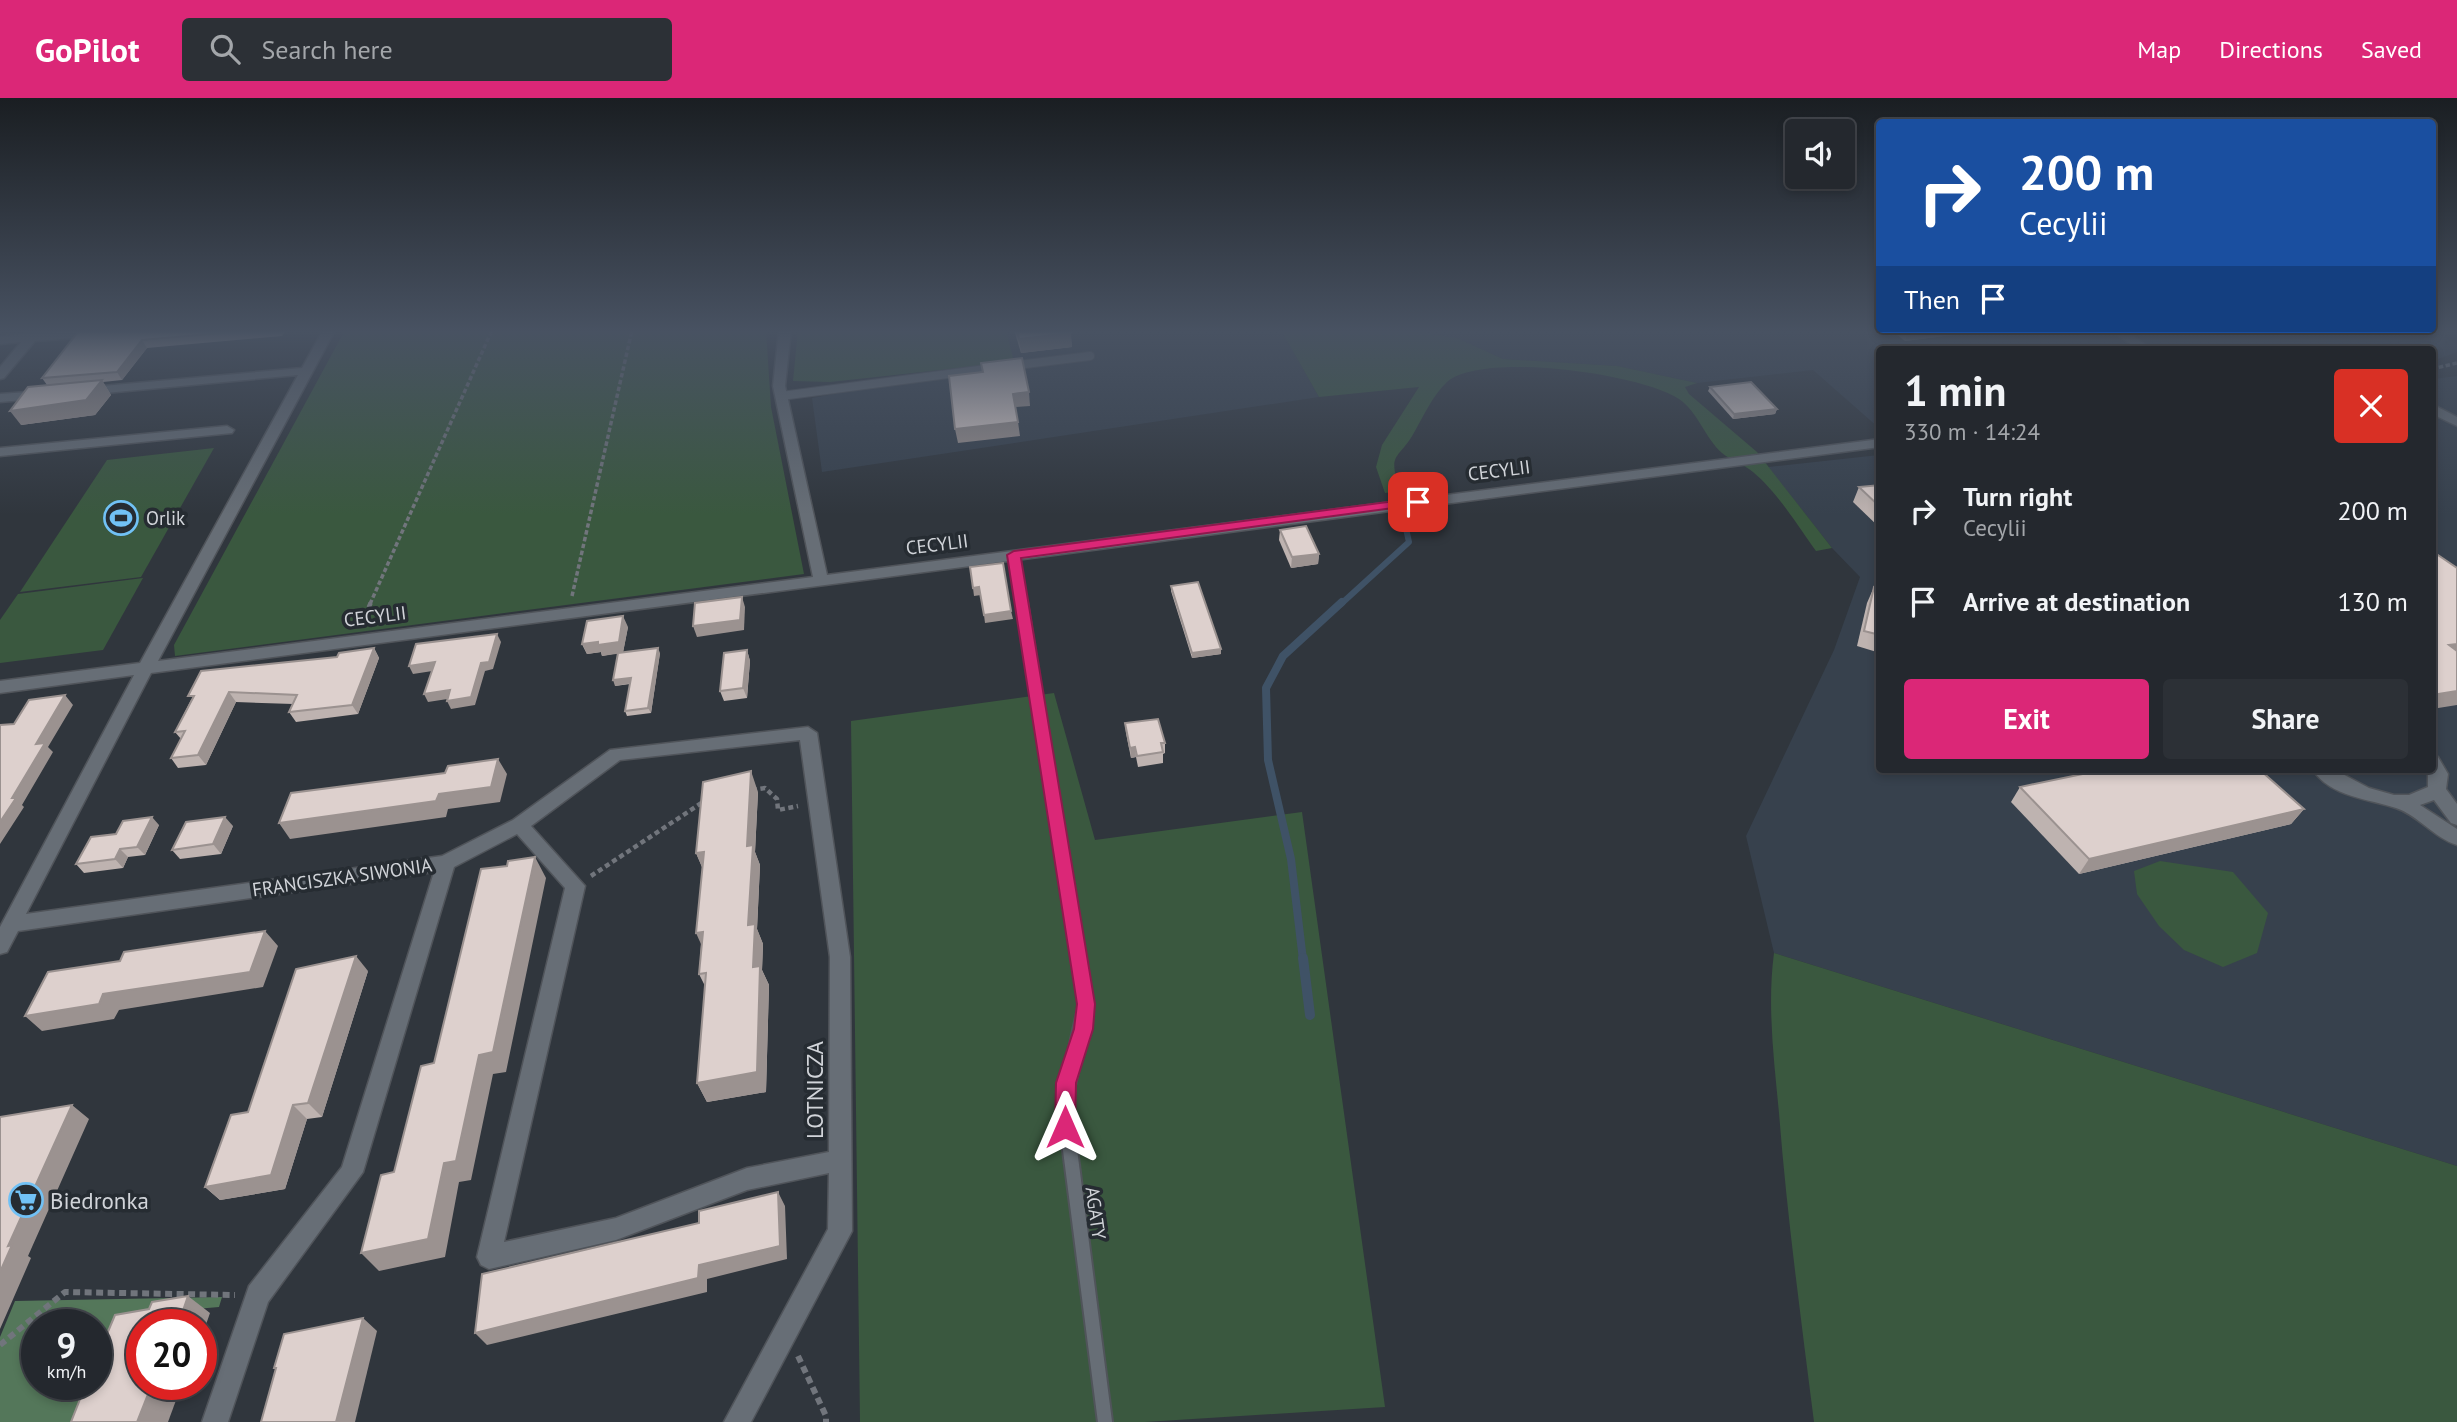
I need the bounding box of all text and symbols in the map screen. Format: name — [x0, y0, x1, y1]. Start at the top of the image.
search box — [182, 18, 672, 81]
text: GoPilot — [35, 28, 140, 71]
icon: search — [206, 30, 244, 68]
text: Search here — [262, 33, 393, 66]
text: Map — [2137, 34, 2181, 65]
text: Directions — [2219, 34, 2323, 65]
text: Saved — [2361, 34, 2422, 65]
map controls — [1785, 119, 1855, 189]
button: sound — [1785, 119, 1855, 189]
text: 200 m — [2019, 140, 2154, 204]
icon: right — [1904, 147, 1995, 238]
text: Cecylii — [2019, 202, 2108, 244]
icon: arrive — [1974, 280, 2012, 318]
text: Then — [1904, 283, 1960, 316]
text: 1 min — [1904, 363, 2006, 418]
button: close — [2334, 369, 2408, 443]
text: 330 m · 14:24 — [1904, 417, 2040, 446]
street label: CECYLII — [1466, 454, 1532, 486]
pin — [1388, 472, 1448, 532]
text: Turn right — [1963, 480, 2072, 513]
icon: arrive — [1399, 483, 1437, 521]
icon: right — [1904, 492, 1942, 530]
text: 200 m — [2337, 494, 2408, 527]
sports icon: Orlik — [102, 499, 140, 537]
place label: Orlik — [146, 506, 185, 530]
text: Cecylii — [1963, 513, 2027, 542]
street label: CECYLII — [904, 528, 970, 560]
icon: arrive — [1904, 583, 1942, 621]
text: Arrive at destination — [1963, 585, 2190, 618]
text: 130 m — [2337, 585, 2408, 618]
street label: CECYLII — [342, 600, 408, 632]
button: Exit — [1904, 679, 2149, 759]
button: Share — [2163, 679, 2408, 759]
street label: FRANCISZKA SIWONIA — [251, 853, 433, 901]
street label: LOTNICZA — [800, 1040, 829, 1139]
position arrow — [1028, 1090, 1102, 1164]
supermarket icon: Biedronka — [7, 1181, 45, 1219]
street label: AGATY — [1080, 1185, 1112, 1241]
place label: Biedronka — [50, 1186, 149, 1215]
speed limit sign: 20 — [126, 1309, 217, 1400]
text: 9 — [57, 1322, 76, 1368]
text: km/h — [47, 1360, 86, 1383]

